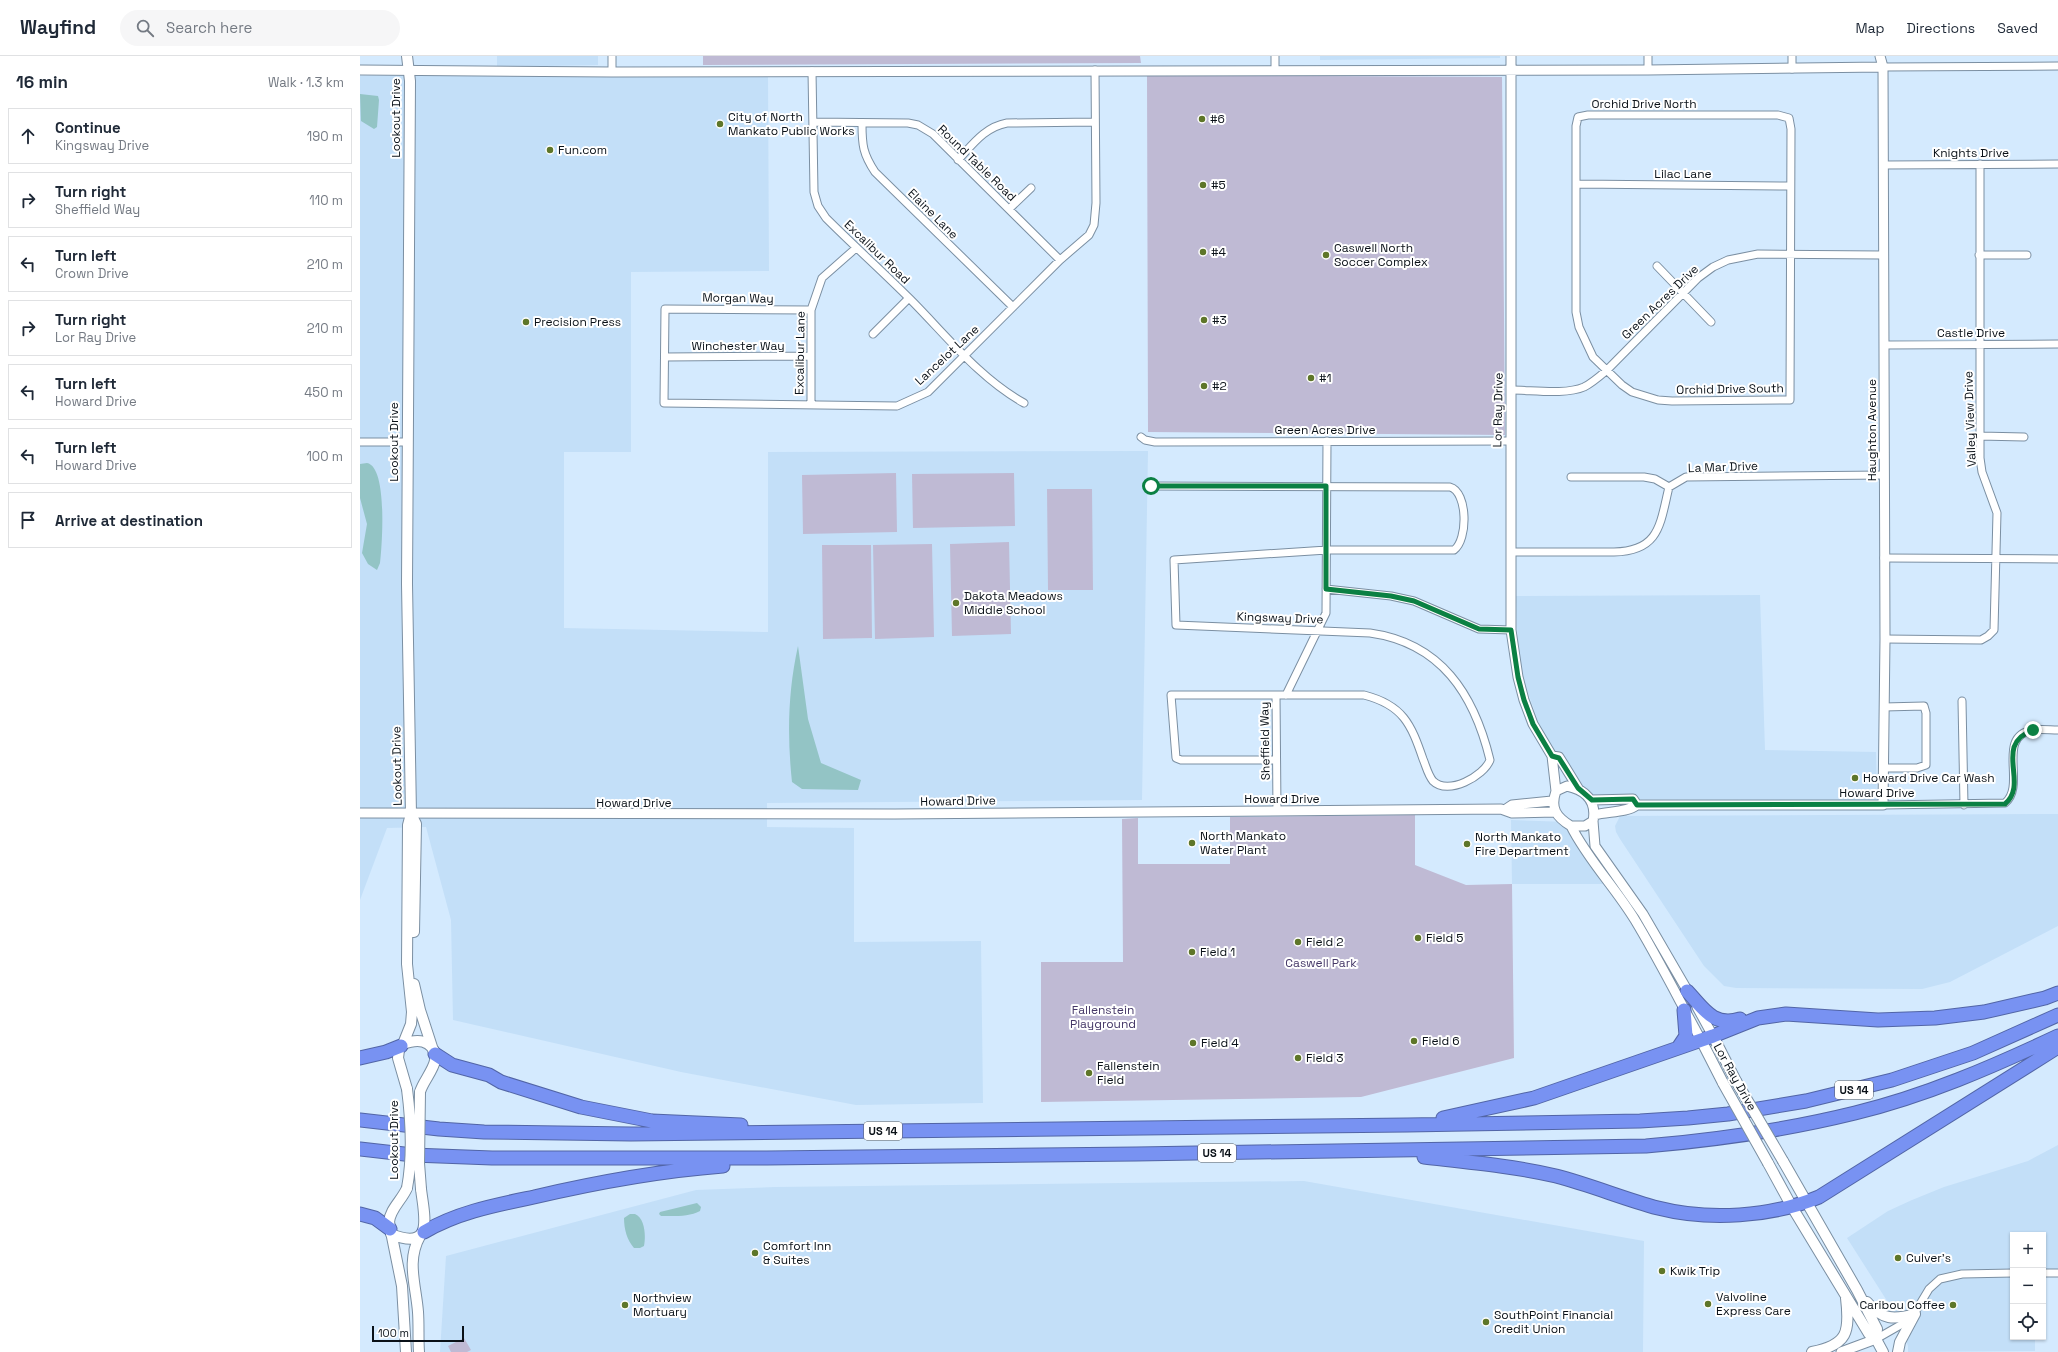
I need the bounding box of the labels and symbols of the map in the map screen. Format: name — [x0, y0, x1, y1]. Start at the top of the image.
street label: Lookout Drive — [388, 78, 404, 158]
street label: Orchid Drive North — [1591, 96, 1697, 112]
place label: City of North Mankato Public Works — [728, 109, 855, 139]
place label: #6 — [1210, 111, 1225, 127]
marker: #6 — [1197, 114, 1207, 124]
marker: City of North Mankato Public Works — [715, 119, 725, 129]
street label: Round Table Road — [934, 121, 1020, 205]
place label: Fun.com — [558, 142, 607, 158]
marker: Fun.com — [545, 145, 555, 155]
street label: Knights Drive — [1933, 145, 2009, 161]
street label: Lilac Lane — [1654, 166, 1712, 182]
place label: #5 — [1211, 177, 1226, 193]
marker: #5 — [1198, 180, 1208, 190]
street label: Elaine Lane — [904, 185, 962, 243]
street label: Excalibur Road — [841, 217, 913, 287]
place label: Caswell North Soccer Complex — [1334, 240, 1428, 270]
place label: #4 — [1211, 244, 1227, 260]
marker: #4 — [1198, 247, 1208, 257]
marker: Caswell North Soccer Complex — [1321, 250, 1331, 260]
street label: Green Acres Drive — [1618, 261, 1702, 343]
street label: Morgan Way — [702, 289, 774, 307]
street label: Excalibur Lane — [791, 311, 809, 395]
place label: #3 — [1212, 312, 1227, 328]
place label: Precision Press — [534, 314, 621, 330]
marker: #3 — [1199, 315, 1209, 325]
marker: Precision Press — [521, 317, 531, 327]
street label: Lancelot Lane — [912, 321, 982, 389]
street label: Castle Drive — [1937, 325, 2005, 341]
street label: Winchester Way — [691, 338, 785, 354]
place label: #1 — [1319, 370, 1332, 386]
street label: Valley View Drive — [1960, 371, 1980, 467]
street label: Lor Ray Drive — [1489, 372, 1507, 448]
marker: #1 — [1306, 373, 1316, 383]
place label: #2 — [1212, 378, 1227, 394]
street label: Haughton Avenue — [1864, 379, 1880, 481]
street label: Orchid Drive South — [1676, 380, 1784, 398]
marker: #2 — [1199, 381, 1209, 391]
street label: Lookout Drive — [386, 402, 402, 482]
street label: Green Acres Drive — [1274, 422, 1376, 438]
street label: La Mar Drive — [1688, 458, 1758, 476]
route start — [1142, 477, 1160, 495]
place label: Dakota Meadows Middle School — [964, 588, 1063, 618]
marker: Dakota Meadows Middle School — [951, 598, 961, 608]
street label: Kingsway Drive — [1236, 608, 1324, 628]
street label: Sheffield Way — [1256, 702, 1274, 780]
route end — [2024, 721, 2042, 739]
street label: Lookout Drive — [388, 726, 406, 806]
place label: Howard Drive Car Wash — [1863, 770, 1995, 786]
marker: Howard Drive Car Wash — [1850, 773, 1860, 783]
street label: Howard Drive — [1839, 785, 1915, 801]
street label: Howard Drive — [1244, 791, 1320, 807]
street label: Howard Drive — [920, 792, 996, 810]
street label: Howard Drive — [596, 795, 672, 811]
place label: North Mankato Water Plant — [1200, 828, 1286, 858]
place label: North Mankato Fire Department — [1475, 829, 1569, 859]
marker: North Mankato Water Plant — [1187, 838, 1197, 848]
marker: North Mankato Fire Department — [1462, 839, 1472, 849]
place label: Field 5 — [1426, 930, 1463, 946]
marker: Field 5 — [1413, 933, 1423, 943]
place label: Field 2 — [1306, 934, 1344, 950]
marker: Field 2 — [1293, 937, 1303, 947]
place label: Field 1 — [1200, 944, 1235, 960]
marker: Field 1 — [1187, 947, 1197, 957]
park label: Caswell Park — [1285, 955, 1357, 971]
park label: Fallenstein Playground — [1070, 1002, 1136, 1032]
place label: Field 6 — [1422, 1033, 1460, 1049]
place label: Field 4 — [1201, 1035, 1239, 1051]
marker: Field 6 — [1409, 1036, 1419, 1046]
marker: Field 4 — [1188, 1038, 1198, 1048]
street label: Lor Ray Drive — [1710, 1040, 1760, 1114]
place label: Field 3 — [1306, 1050, 1344, 1066]
marker: Field 3 — [1293, 1053, 1303, 1063]
place label: Fallenstein Field — [1097, 1058, 1160, 1088]
marker: Fallenstein Field — [1084, 1068, 1094, 1078]
road number: US 14 — [1835, 1081, 1873, 1099]
street label: Lookout Drive — [386, 1100, 402, 1180]
road number: US 14 — [864, 1122, 902, 1140]
road number: US 14 — [1198, 1144, 1236, 1162]
place label: Comfort Inn & Suites — [763, 1238, 831, 1268]
marker: Comfort Inn & Suites — [750, 1248, 760, 1258]
place label: Culver's — [1906, 1250, 1951, 1266]
marker: Culver's — [1893, 1253, 1903, 1263]
place label: Kwik Trip — [1670, 1263, 1720, 1279]
marker: Kwik Trip — [1657, 1266, 1667, 1276]
place label: Valvoline Express Care — [1716, 1289, 1791, 1319]
place label: Northview Mortuary — [633, 1290, 692, 1320]
place label: Caribou Coffee — [1859, 1297, 1945, 1313]
marker: Valvoline Express Care — [1703, 1299, 1713, 1309]
marker: Northview Mortuary — [620, 1300, 630, 1310]
marker: Caribou Coffee — [1948, 1300, 1958, 1310]
place label: SouthPoint Financial Credit Union — [1494, 1307, 1613, 1337]
marker: SouthPoint Financial Credit Union — [1481, 1317, 1491, 1327]
scale bar — [372, 1324, 464, 1343]

